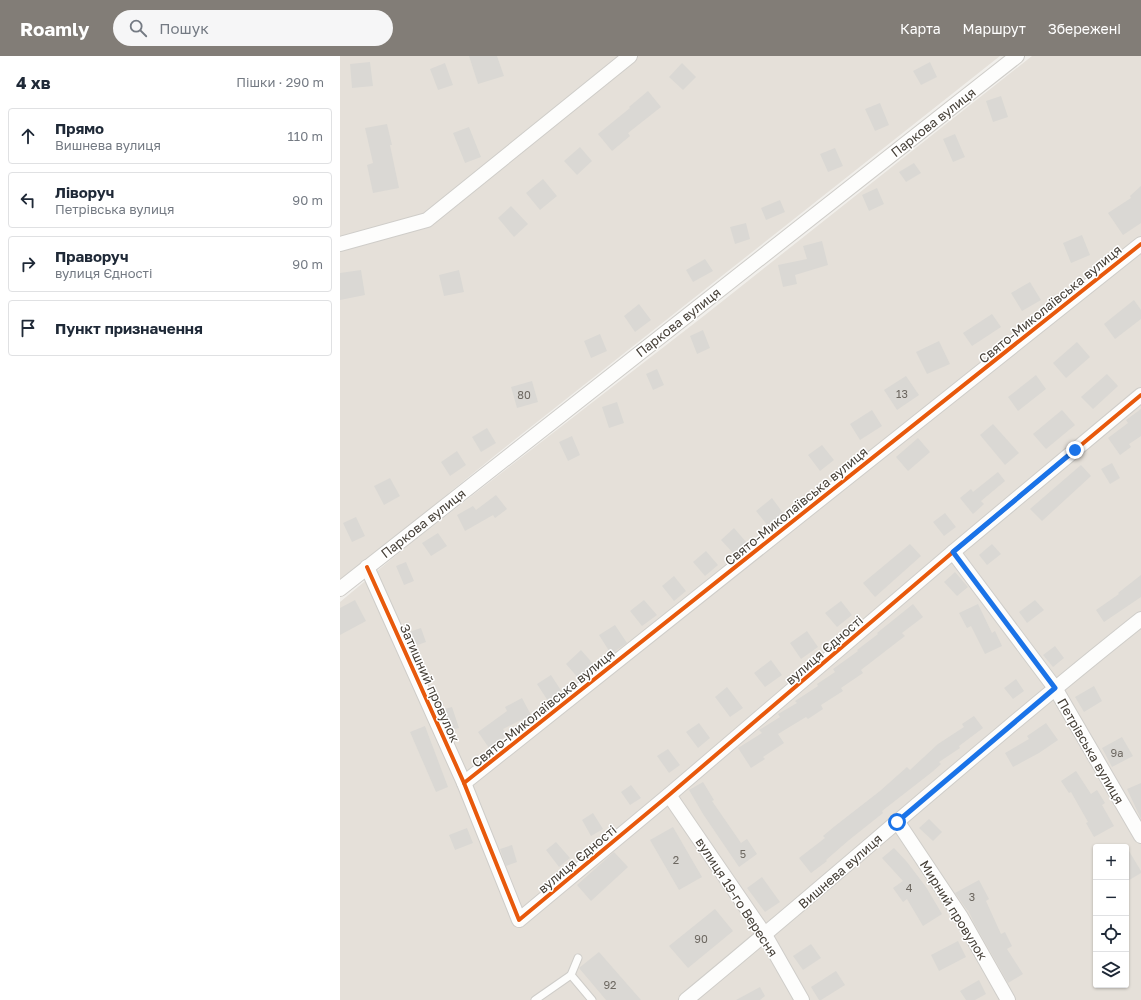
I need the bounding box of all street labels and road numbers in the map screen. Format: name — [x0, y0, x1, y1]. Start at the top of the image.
street label: Паркова вулиця — [887, 84, 979, 160]
street label: Свято-Миколаївська вулиця — [975, 241, 1125, 367]
street label: Паркова вулиця — [632, 284, 724, 360]
street label: Свято-Миколаївська вулиця — [721, 443, 871, 569]
street label: Паркова вулиця — [377, 485, 469, 561]
street label: вулиця Єдності — [782, 612, 866, 688]
street label: Затишний провулок — [397, 621, 464, 745]
street label: Свято-Миколаївська вулиця — [468, 645, 618, 771]
street label: Петрівська вулиця — [1054, 695, 1128, 807]
street label: вулиця Єдності — [535, 822, 619, 896]
street label: Вишнева вулиця — [795, 830, 885, 912]
street label: вулиця 19-го Вересня — [693, 834, 781, 960]
street label: Мирний провулок — [917, 857, 991, 963]

